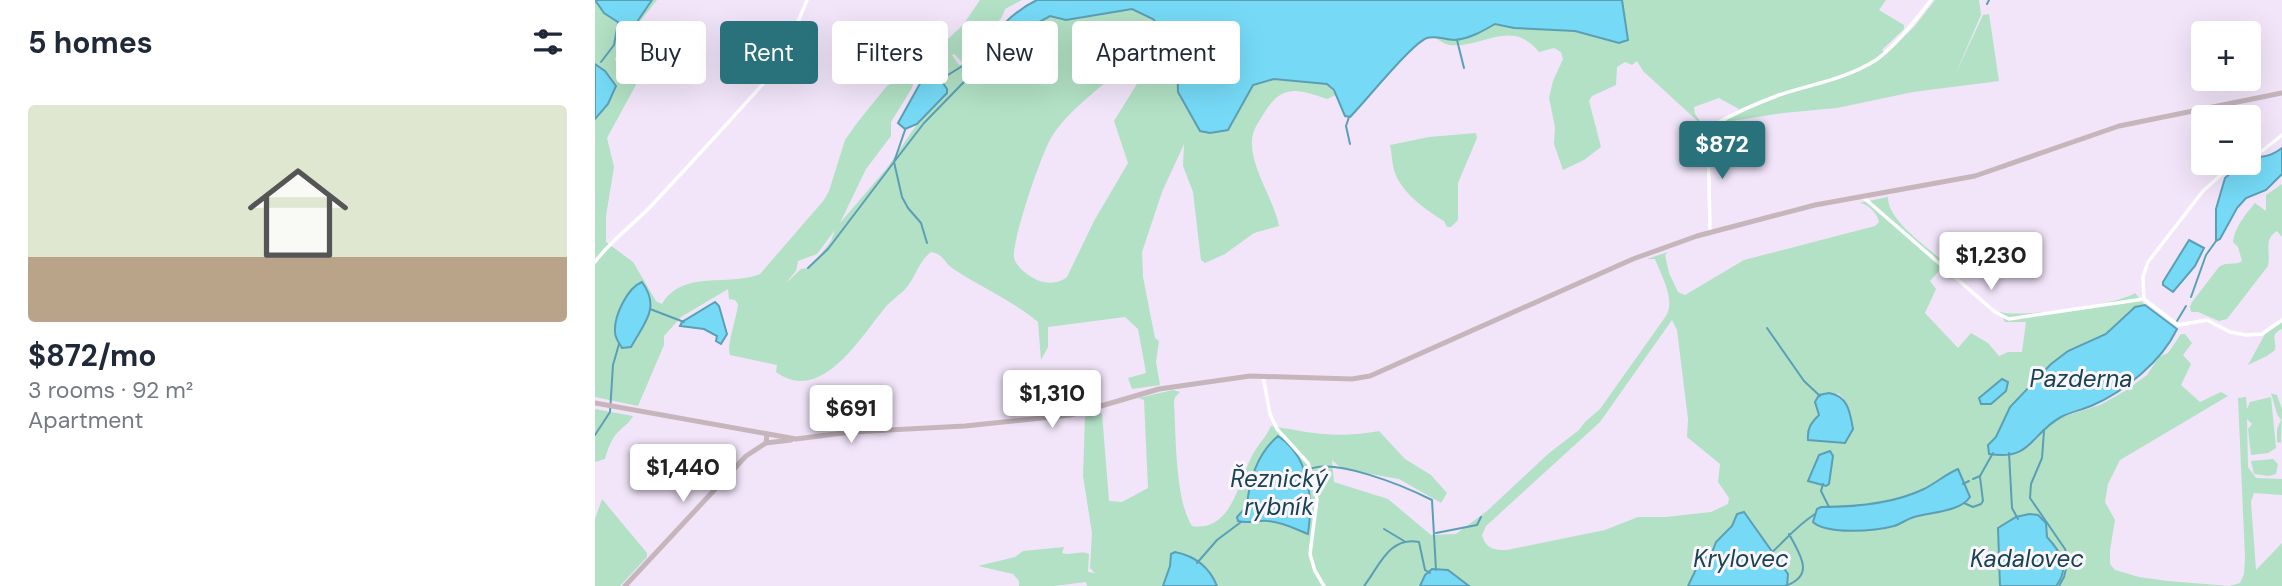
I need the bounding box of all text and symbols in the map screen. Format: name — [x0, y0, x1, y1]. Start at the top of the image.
chip: Buy — [616, 21, 706, 84]
chip: Rent — [720, 21, 818, 84]
chip: Filters — [832, 21, 948, 84]
chip: New — [962, 21, 1058, 84]
chip: Apartment — [1072, 21, 1240, 84]
map controls — [2191, 21, 2261, 175]
button: + — [2191, 21, 2261, 91]
text: 5 homes — [28, 23, 153, 62]
icon: filters — [529, 23, 567, 61]
button: − — [2191, 105, 2261, 175]
pin: $872 — [1681, 122, 1763, 181]
text: $872 — [1695, 129, 1749, 159]
icon: home — [235, 150, 361, 276]
pin: $1,230 — [1934, 232, 2048, 292]
text: $1,230 — [1955, 240, 2027, 270]
text: $872/mo — [28, 336, 157, 375]
water label: Pazderna — [2030, 363, 2132, 394]
pin: $1,310 — [995, 370, 1109, 430]
text: 3 rooms · 92 m² — [28, 375, 193, 405]
text: $1,310 — [1019, 378, 1085, 408]
pin: $691 — [810, 386, 892, 445]
text: $691 — [826, 393, 876, 423]
text: Apartment — [28, 405, 143, 435]
pin: $1,440 — [626, 444, 740, 504]
text: $1,440 — [646, 452, 720, 482]
water label: Řeznický rybník — [1230, 463, 1328, 522]
water label: Krylovec — [1693, 543, 1789, 574]
water label: Kadalovec — [1970, 543, 2084, 574]

